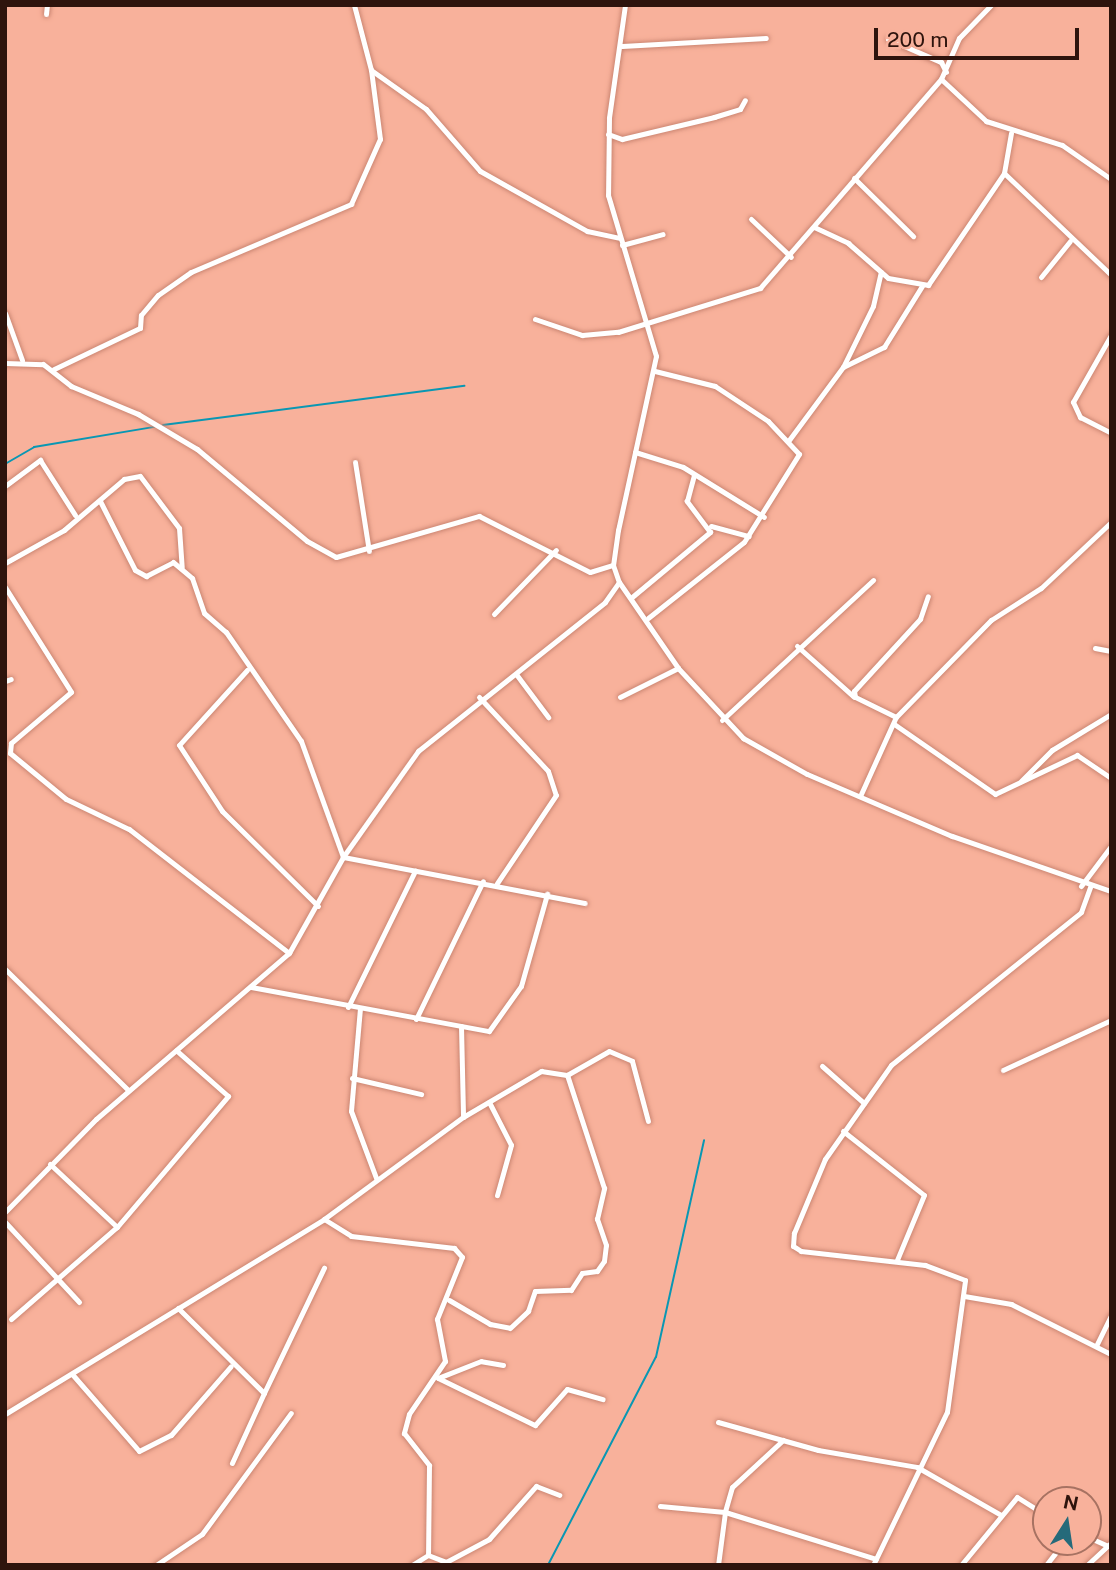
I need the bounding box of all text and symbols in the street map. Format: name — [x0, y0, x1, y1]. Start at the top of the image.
scale bar — [878, 14, 1083, 58]
text: 200 m — [887, 27, 948, 52]
north arrow — [1032, 1486, 1102, 1556]
text: N — [1061, 1490, 1080, 1515]

